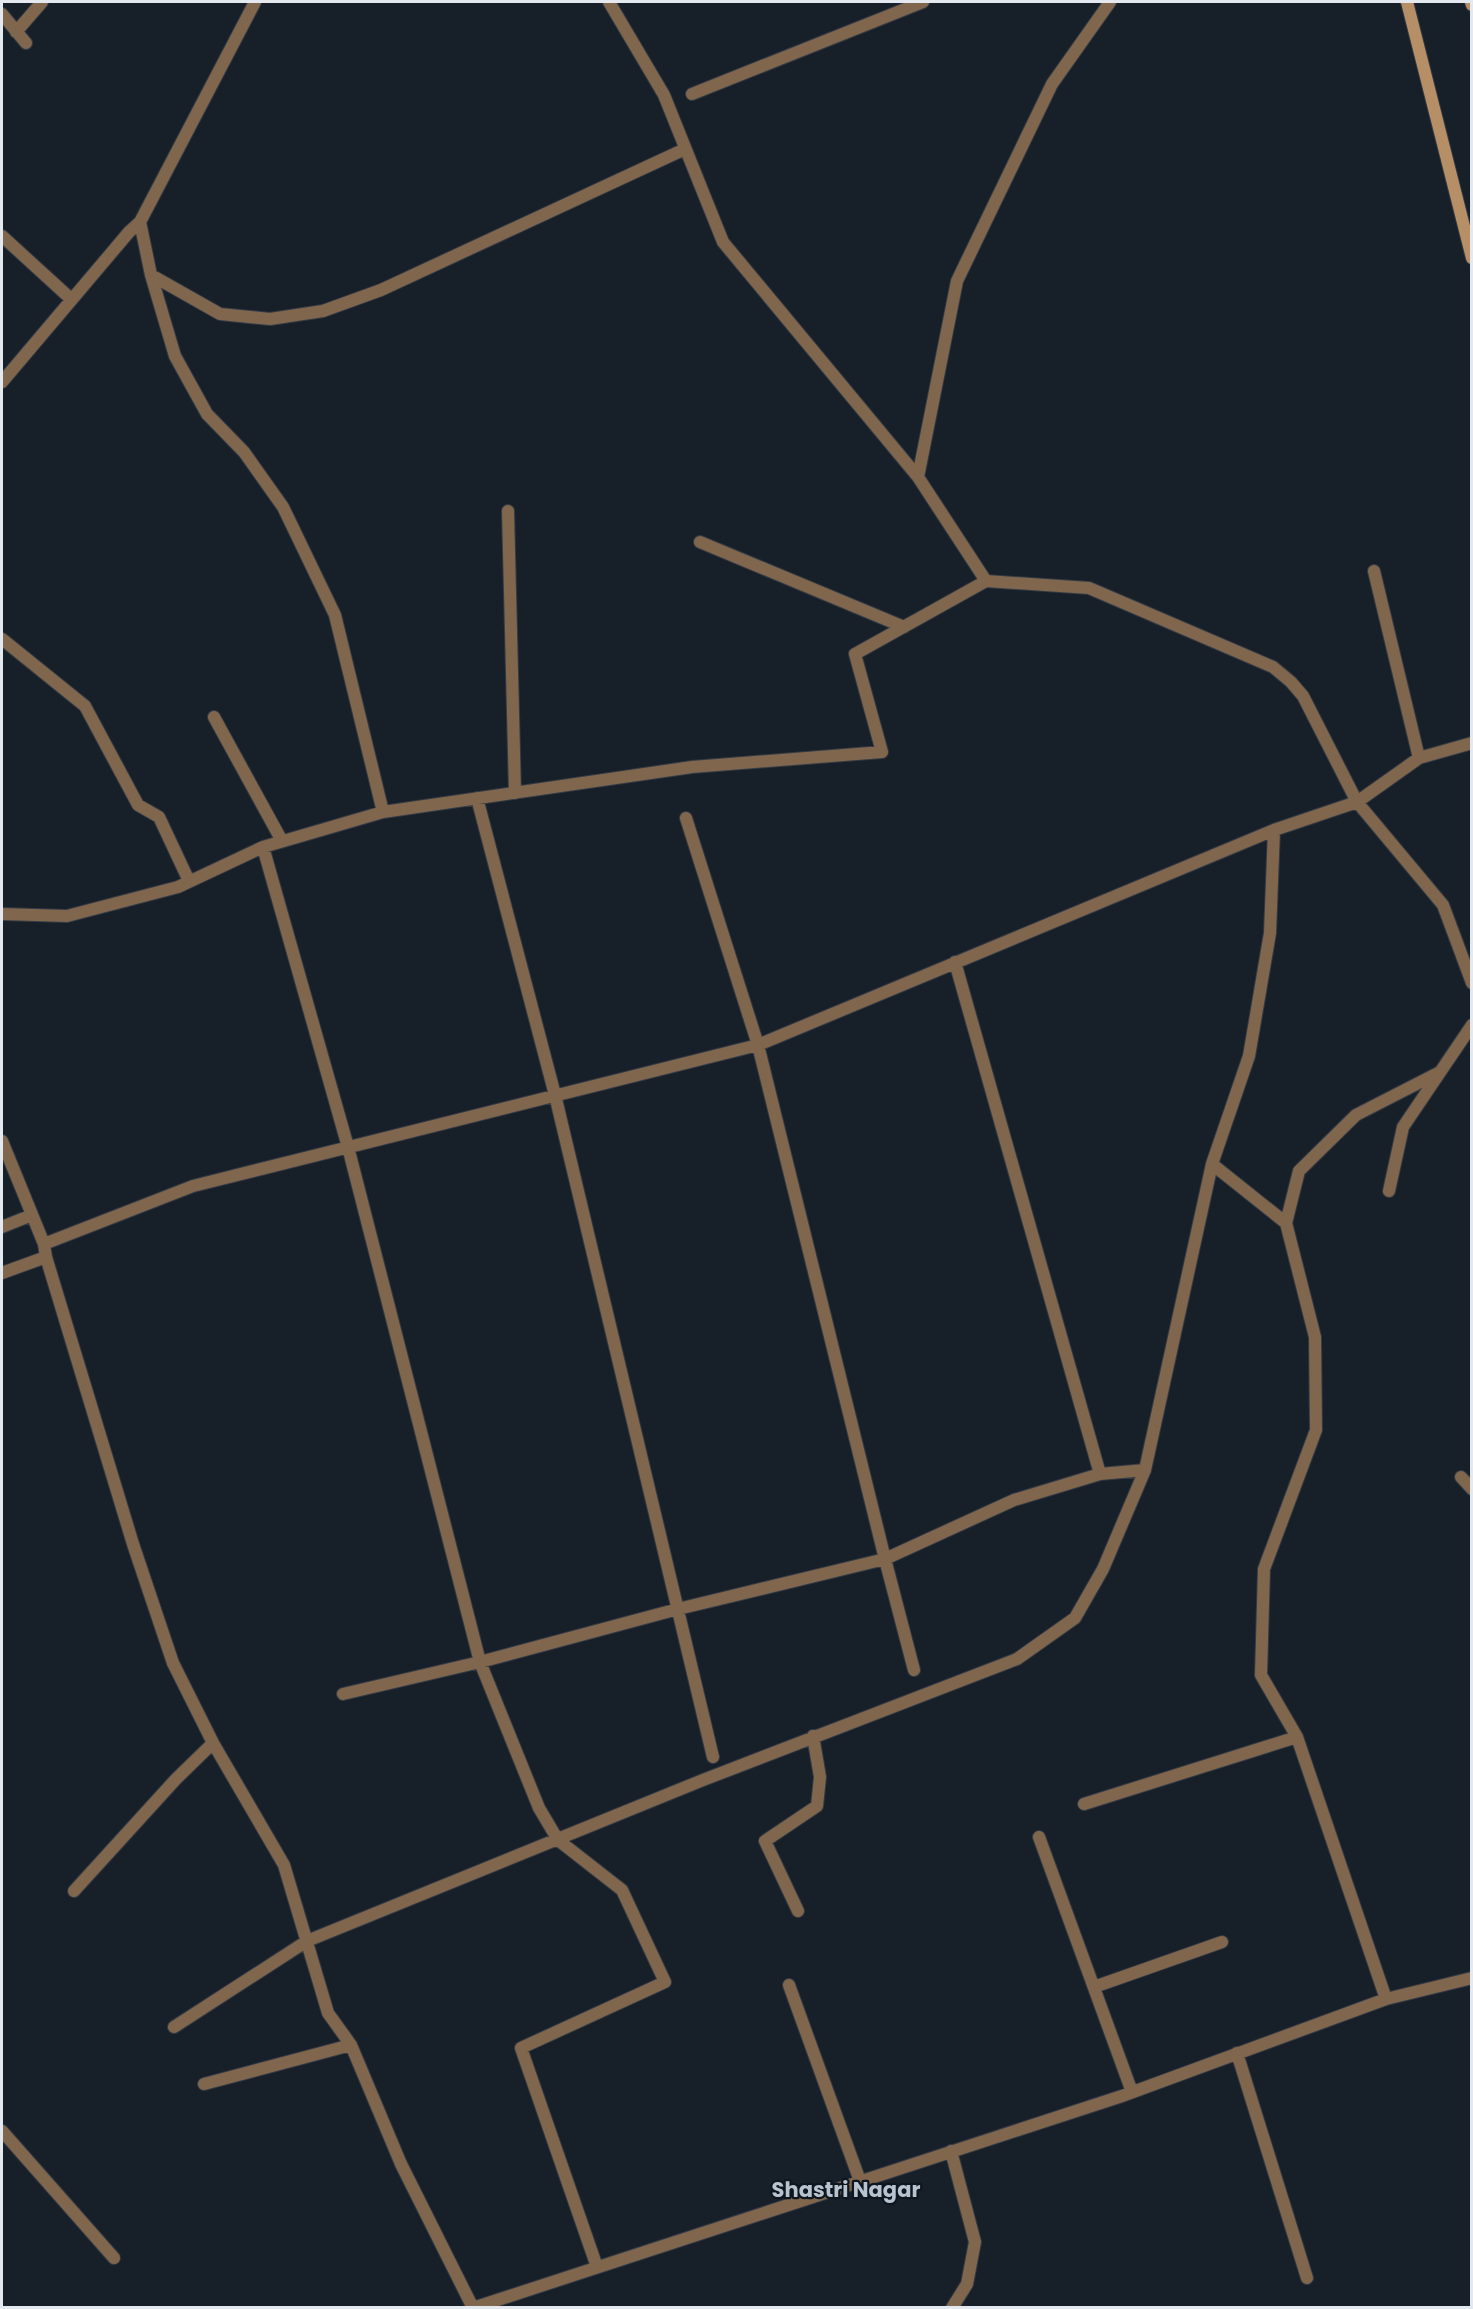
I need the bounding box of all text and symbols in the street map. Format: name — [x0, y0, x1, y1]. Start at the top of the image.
district label: Shastri Nagar — [772, 2175, 920, 2204]

